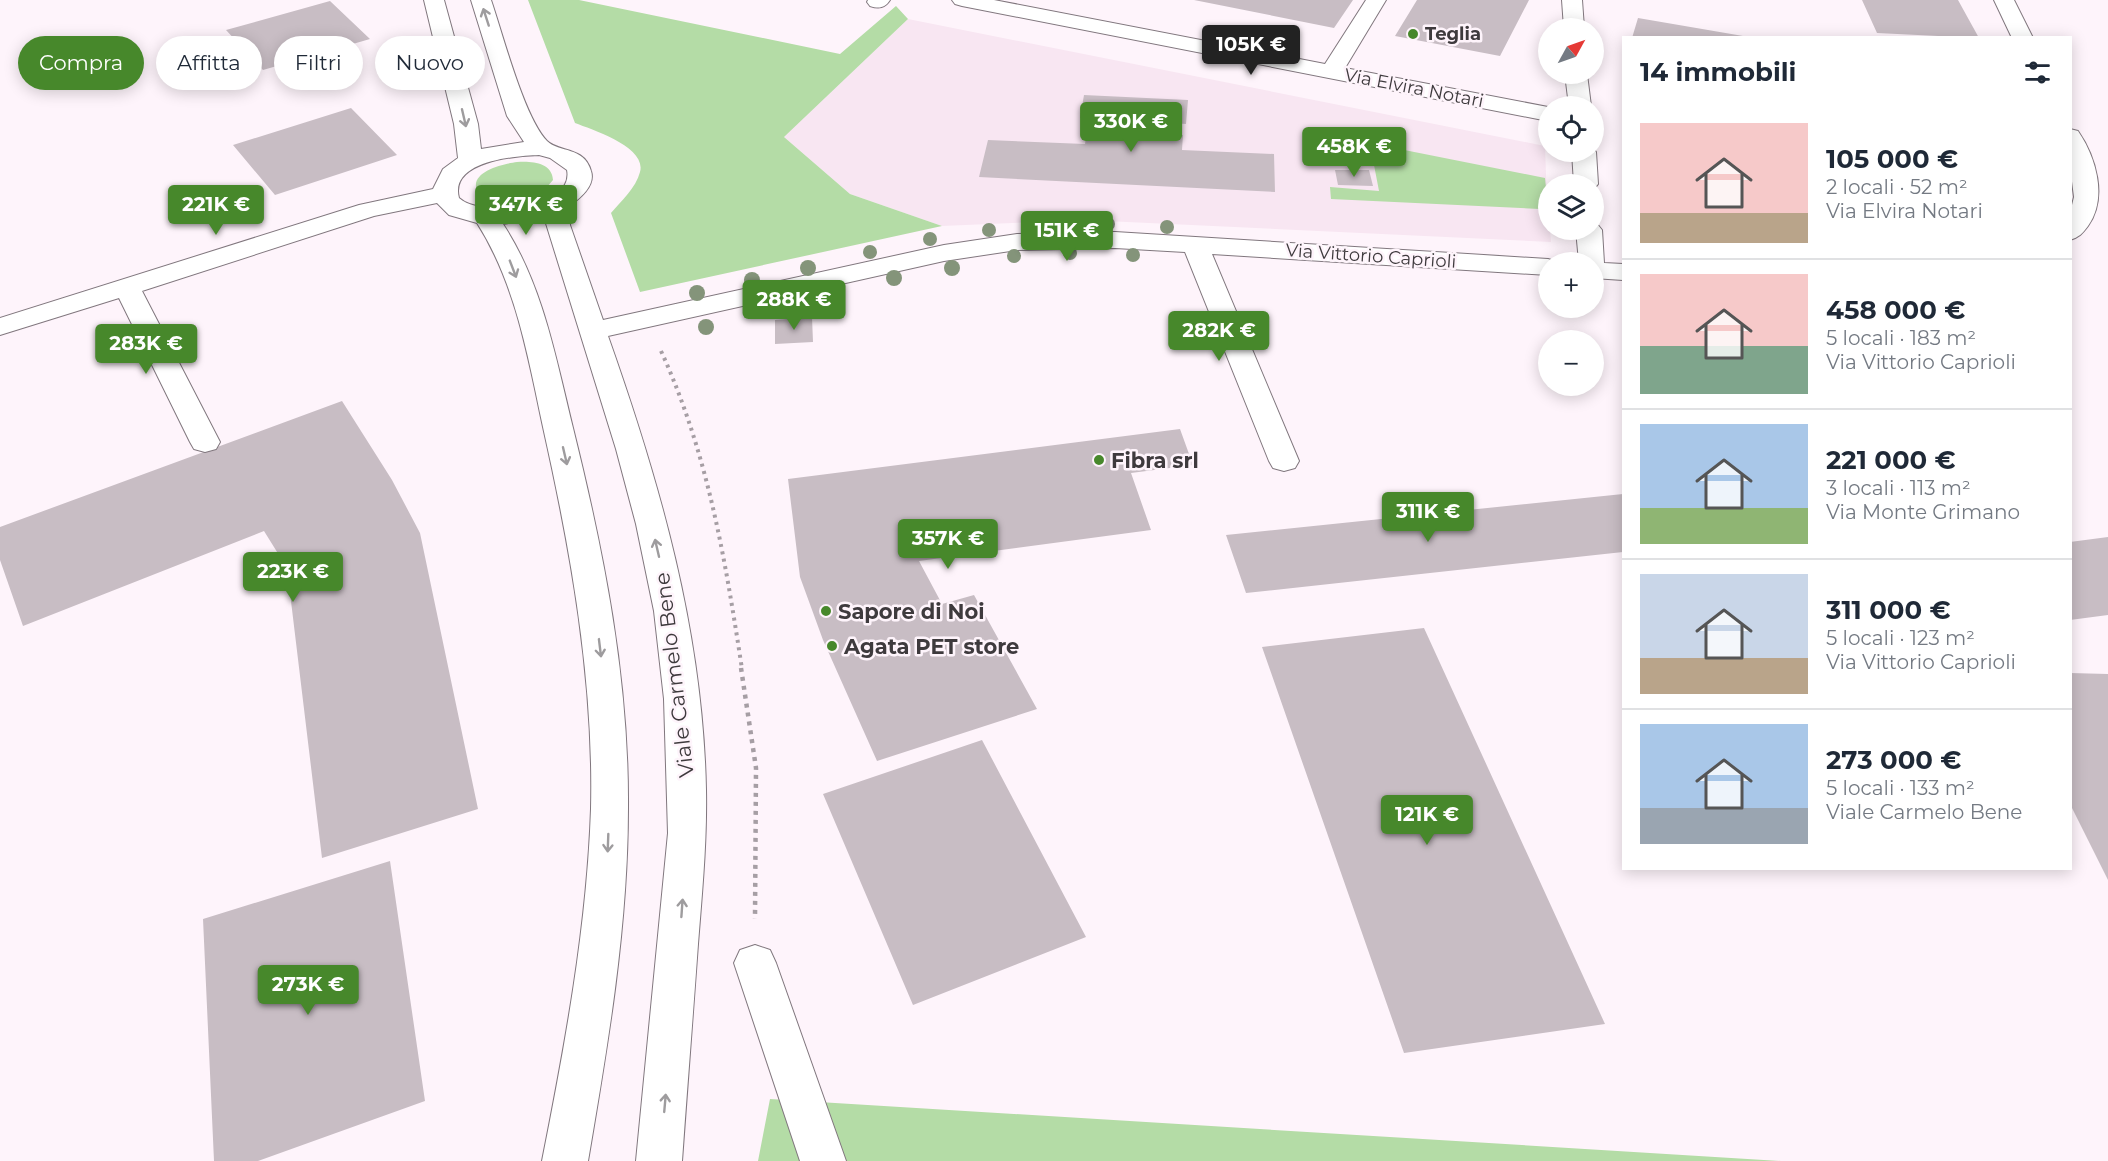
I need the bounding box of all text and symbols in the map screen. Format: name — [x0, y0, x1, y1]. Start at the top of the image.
one-way arrow — [480, 8, 491, 27]
north arrow — [1538, 18, 1604, 84]
map controls — [1538, 18, 1604, 396]
place label: Teglia — [1425, 23, 1481, 45]
pin: 105K € — [1202, 25, 1300, 76]
marker: Teglia — [1406, 27, 1420, 41]
text: 105K € — [1216, 32, 1286, 56]
chip: Compra — [18, 36, 144, 90]
chip: Affitta — [156, 36, 262, 90]
chip: Filtri — [274, 36, 363, 90]
chip: Nuovo — [375, 36, 485, 90]
text: 14 immobili — [1640, 56, 1796, 88]
icon: filters — [2021, 56, 2054, 89]
street label: Via Elvira Notari — [1343, 64, 1485, 112]
button: locate — [1538, 96, 1604, 162]
pin: 330K € — [1082, 102, 1180, 153]
one-way arrow — [458, 108, 470, 127]
text: 330K € — [1094, 109, 1168, 133]
pin: 458K € — [1305, 127, 1403, 178]
text: 458K € — [1316, 134, 1392, 158]
text: 105 000 € — [1826, 143, 1958, 175]
icon: home — [1688, 147, 1760, 219]
button: layers — [1538, 174, 1604, 240]
text: 2 locali · 52 m² — [1826, 175, 1968, 199]
pin: 221K € — [167, 185, 265, 236]
pin: 347K € — [477, 185, 575, 236]
text: 221K € — [182, 192, 250, 216]
text: 347K € — [489, 192, 563, 216]
text: Via Elvira Notari — [1826, 199, 1983, 223]
pin: 151K € — [1018, 211, 1116, 262]
text: 151K € — [1035, 218, 1099, 242]
street label: Via Vittorio Caprioli — [1285, 239, 1457, 273]
button: + — [1538, 252, 1604, 318]
one-way arrow — [509, 259, 520, 277]
pin: 288K € — [745, 280, 843, 331]
text: 288K € — [757, 287, 831, 311]
text: 458 000 € — [1826, 294, 1965, 326]
icon: home — [1688, 298, 1760, 370]
pin: 282K € — [1170, 311, 1268, 362]
text: 282K € — [1182, 318, 1256, 342]
pin: 283K € — [97, 324, 195, 375]
text: 5 locali · 183 m² — [1826, 326, 1976, 350]
button: − — [1538, 330, 1604, 396]
text: 283K € — [109, 331, 183, 355]
text: Via Vittorio Caprioli — [1826, 350, 2016, 374]
text: 221 000 € — [1826, 444, 1956, 476]
one-way arrow — [560, 447, 572, 466]
place label: Fibra srl — [1111, 448, 1199, 473]
icon: home — [1688, 448, 1760, 520]
marker: Fibra srl — [1092, 453, 1106, 467]
text: 3 locali · 113 m² — [1826, 476, 1971, 500]
pin: 311K € — [1379, 492, 1477, 543]
text: 311K € — [1396, 499, 1460, 523]
text: Via Monte Grimano — [1826, 500, 2020, 524]
pin: 357K € — [899, 519, 997, 570]
text: 357K € — [912, 526, 984, 550]
one-way arrow — [651, 539, 663, 558]
pin: 223K € — [244, 552, 342, 603]
text: 223K € — [257, 559, 329, 583]
street label: Viale Carmelo Bene — [649, 571, 699, 779]
text: 311 000 € — [1826, 594, 1951, 626]
icon: home — [1688, 598, 1760, 670]
place label: Sapore di Noi — [838, 599, 985, 624]
marker: Sapore di Noi — [819, 604, 833, 618]
text: 5 locali · 123 m² — [1826, 626, 1975, 650]
place label: Agata PET store — [843, 634, 1019, 659]
one-way arrow — [595, 638, 606, 658]
marker: Agata PET store — [825, 639, 839, 653]
text: Via Vittorio Caprioli — [1826, 650, 2016, 674]
text: 273 000 € — [1826, 744, 1961, 776]
icon: home — [1688, 748, 1760, 820]
text: 5 locali · 133 m² — [1826, 776, 1975, 800]
pin: 121K € — [1378, 795, 1476, 846]
text: Viale Carmelo Bene — [1826, 800, 2022, 824]
text: 121K € — [1395, 802, 1459, 826]
one-way arrow — [602, 832, 613, 852]
one-way arrow — [676, 899, 687, 919]
pin: 273K € — [259, 965, 357, 1016]
text: 273K € — [272, 972, 344, 996]
one-way arrow — [660, 1093, 671, 1113]

